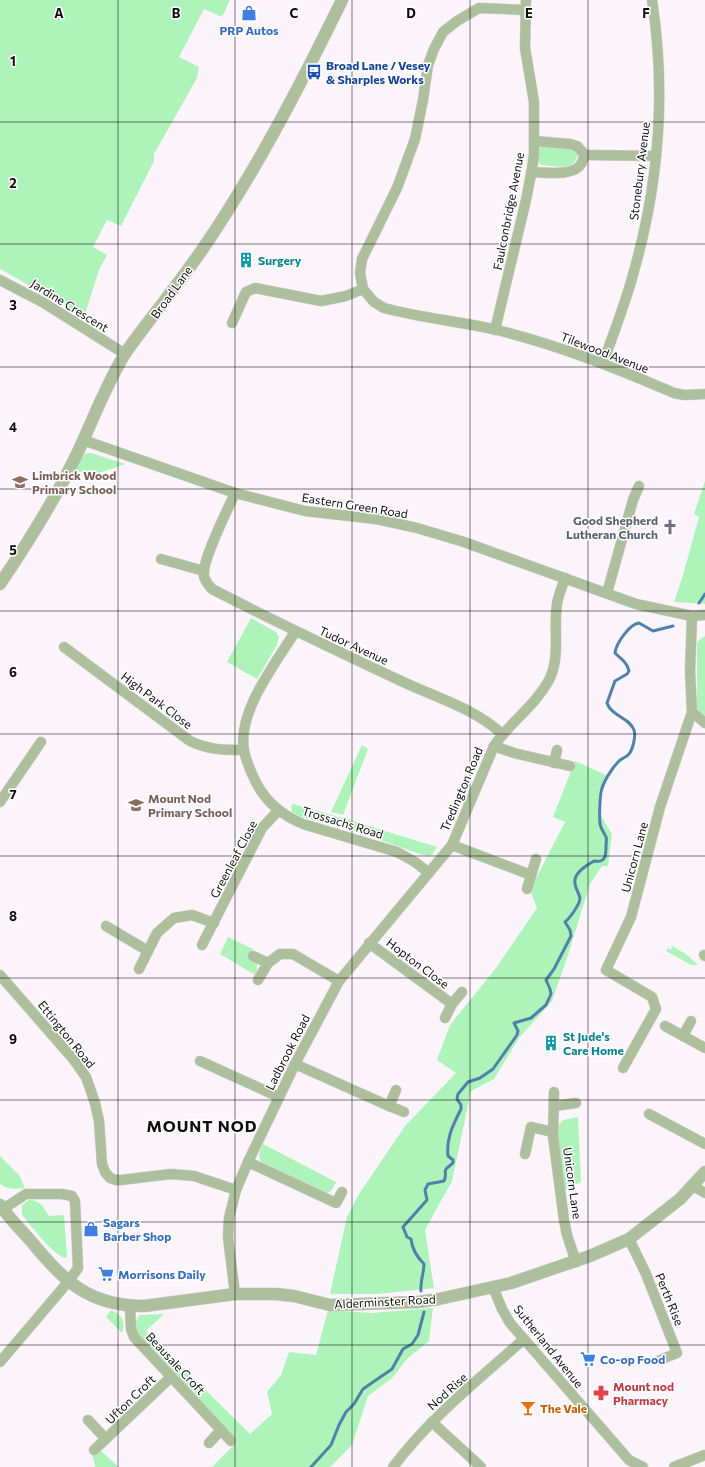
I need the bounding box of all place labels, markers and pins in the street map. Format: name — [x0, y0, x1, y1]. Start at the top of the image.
shop icon: PRP Autos — [240, 4, 258, 22]
place label: PRP Autos — [219, 23, 279, 37]
place label: Broad Lane / Vesey & Sharples Works — [326, 58, 431, 86]
bus stop icon: Broad Lane / Vesey & Sharples Works — [305, 63, 323, 81]
building icon: Surgery — [237, 251, 255, 269]
place label: Surgery — [258, 253, 302, 267]
place label: Limbrick Wood Primary School — [32, 468, 116, 496]
school or university icon: Limbrick Wood Primary School — [11, 473, 29, 491]
place label: Good Shepherd Lutheran Church — [566, 513, 658, 541]
church icon: Good Shepherd Lutheran Church — [661, 518, 679, 536]
place label: Mount Nod Primary School — [148, 791, 232, 819]
school or university icon: Mount Nod Primary School — [127, 796, 145, 814]
place label: St Jude's Care Home — [563, 1029, 624, 1057]
building icon: St Jude's Care Home — [542, 1034, 560, 1052]
place label: Sagars Barber Shop — [103, 1215, 171, 1243]
shop icon: Sagars Barber Shop — [82, 1220, 100, 1238]
supermarket icon: Morrisons Daily — [97, 1265, 115, 1283]
place label: Morrisons Daily — [118, 1267, 206, 1281]
supermarket icon: Co-op Food — [579, 1350, 597, 1368]
place label: Co-op Food — [600, 1352, 665, 1366]
place label: Mount nod Pharmacy — [613, 1379, 674, 1407]
pharmacy icon: Mount nod Pharmacy — [592, 1384, 610, 1402]
bar icon: The Vale — [519, 1399, 537, 1417]
place label: The Vale — [540, 1401, 587, 1415]

